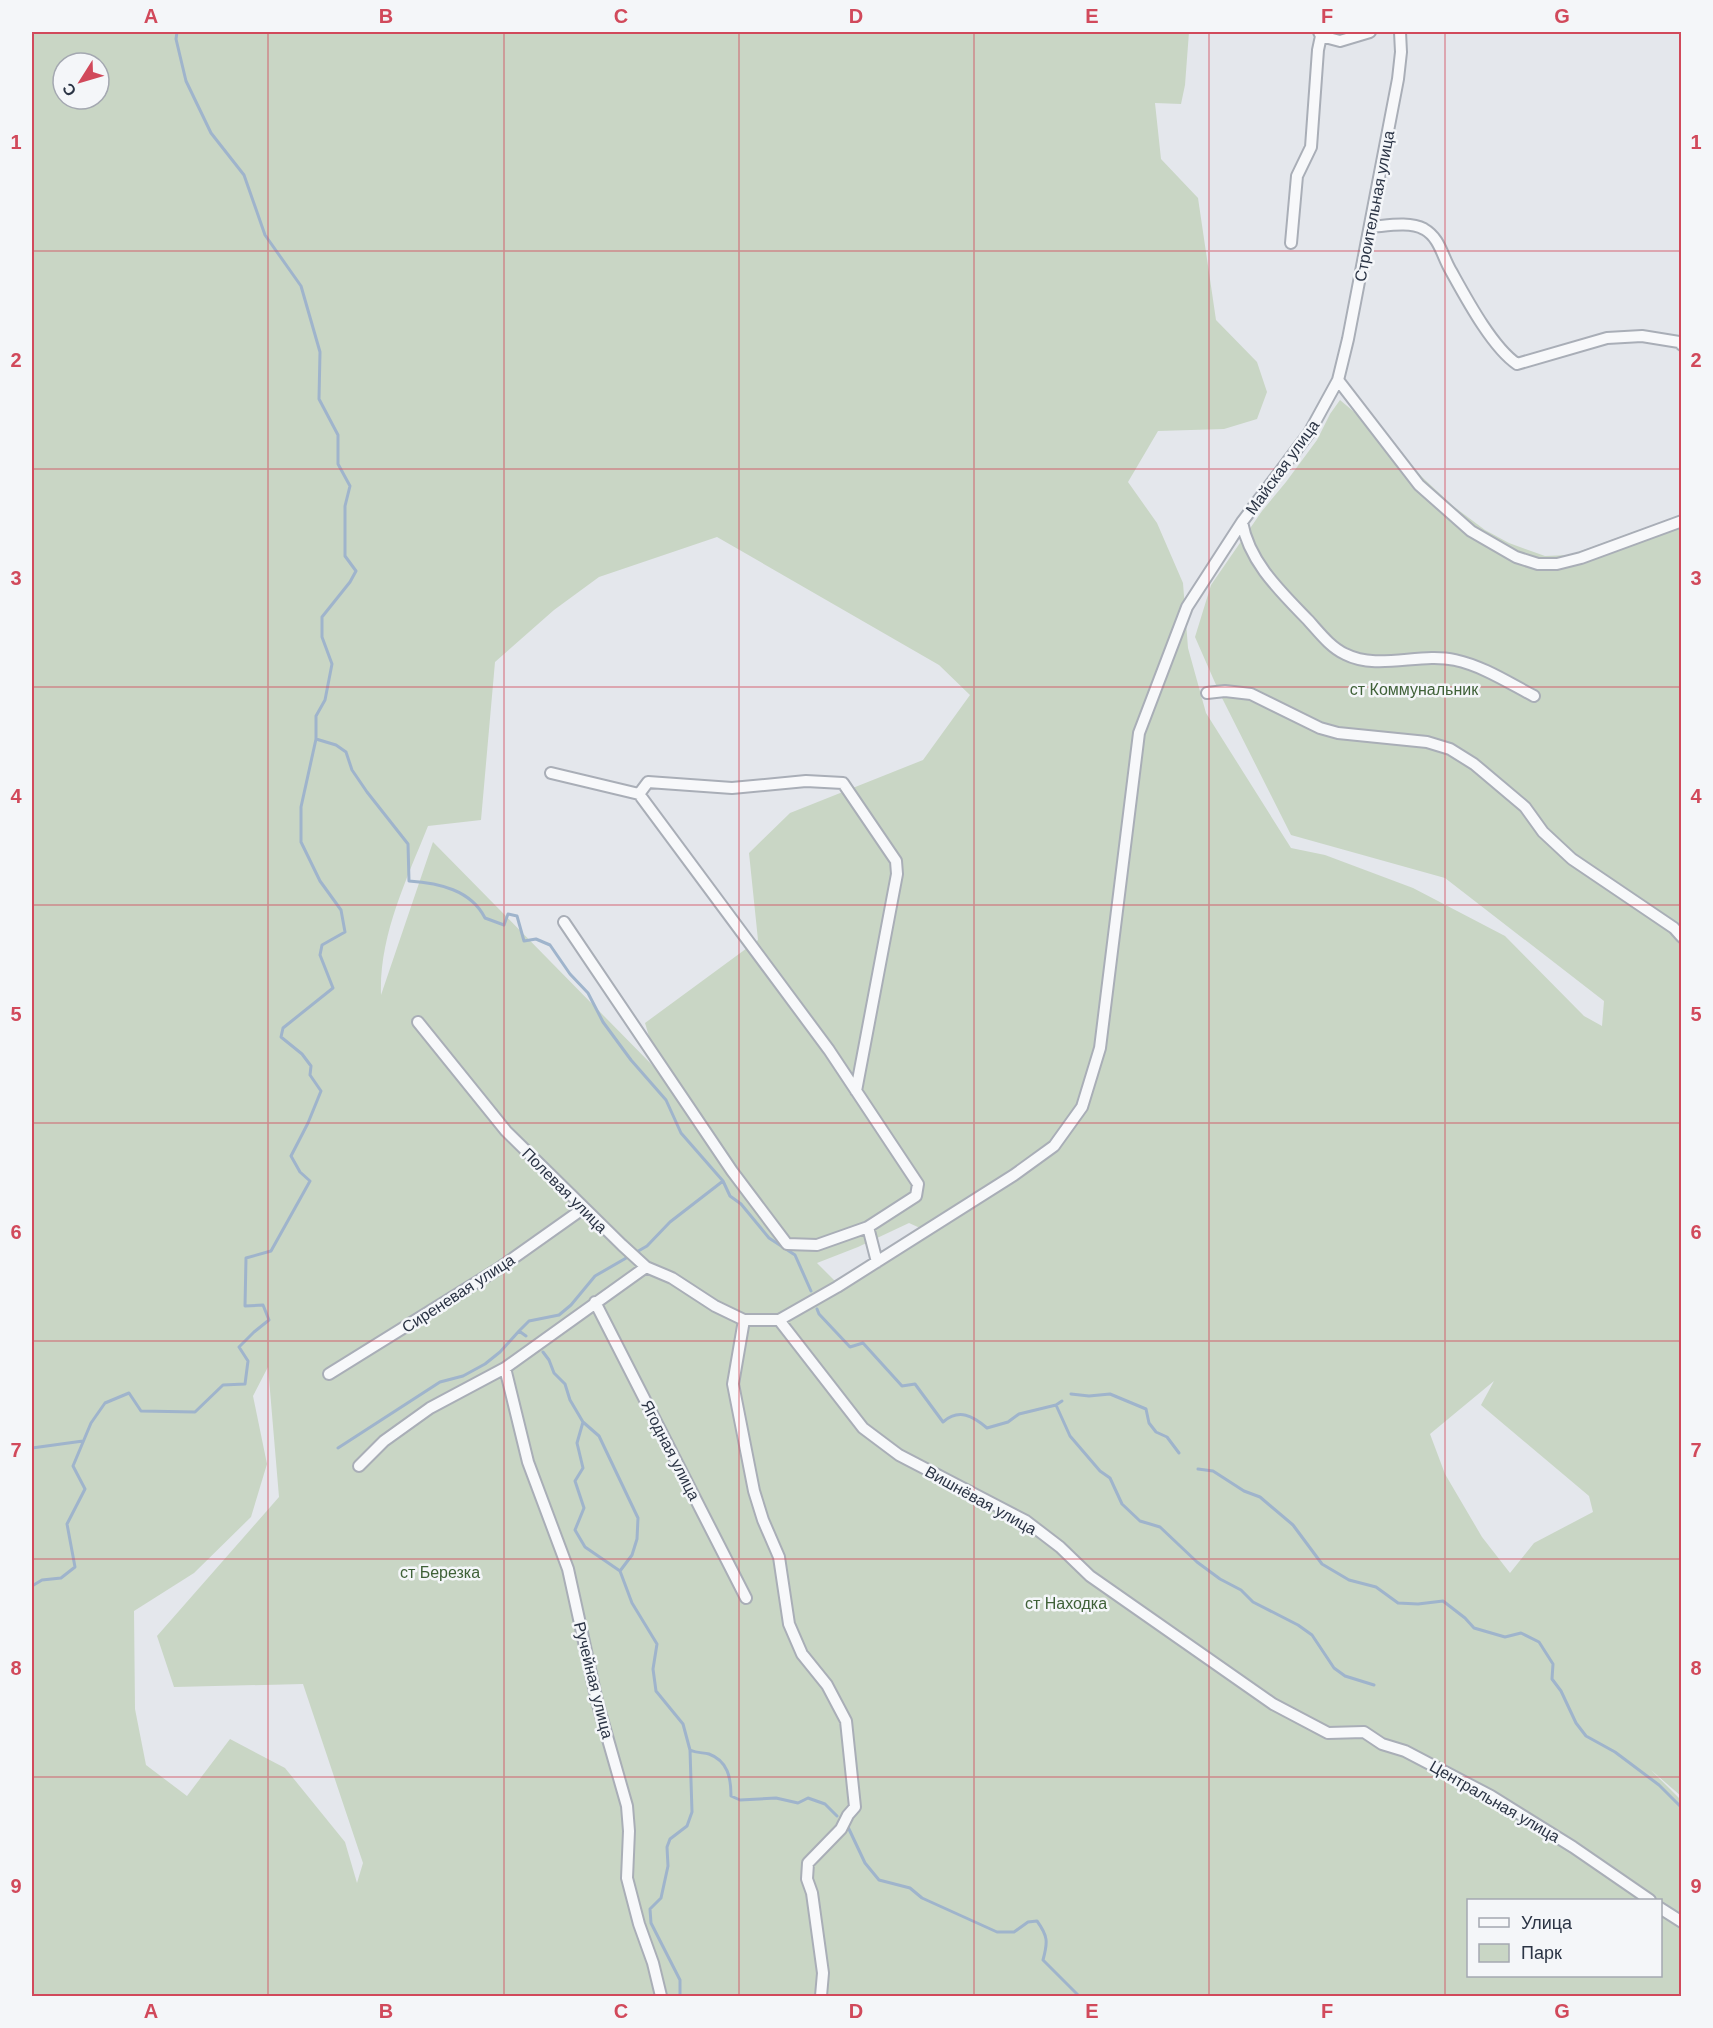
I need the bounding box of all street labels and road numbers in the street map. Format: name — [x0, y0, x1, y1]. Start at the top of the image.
street label: Строительная улица — [1351, 129, 1398, 283]
street label: Майская улица — [1242, 417, 1322, 518]
street label: Полевая улица — [519, 1145, 611, 1236]
street label: Сиреневая улица — [399, 1251, 518, 1336]
street label: Ягодная улица — [638, 1397, 703, 1503]
street label: Вишнёвая улица — [922, 1463, 1039, 1538]
street label: Ручейная улица — [571, 1620, 616, 1740]
street label: Центральная улица — [1427, 1757, 1563, 1846]

